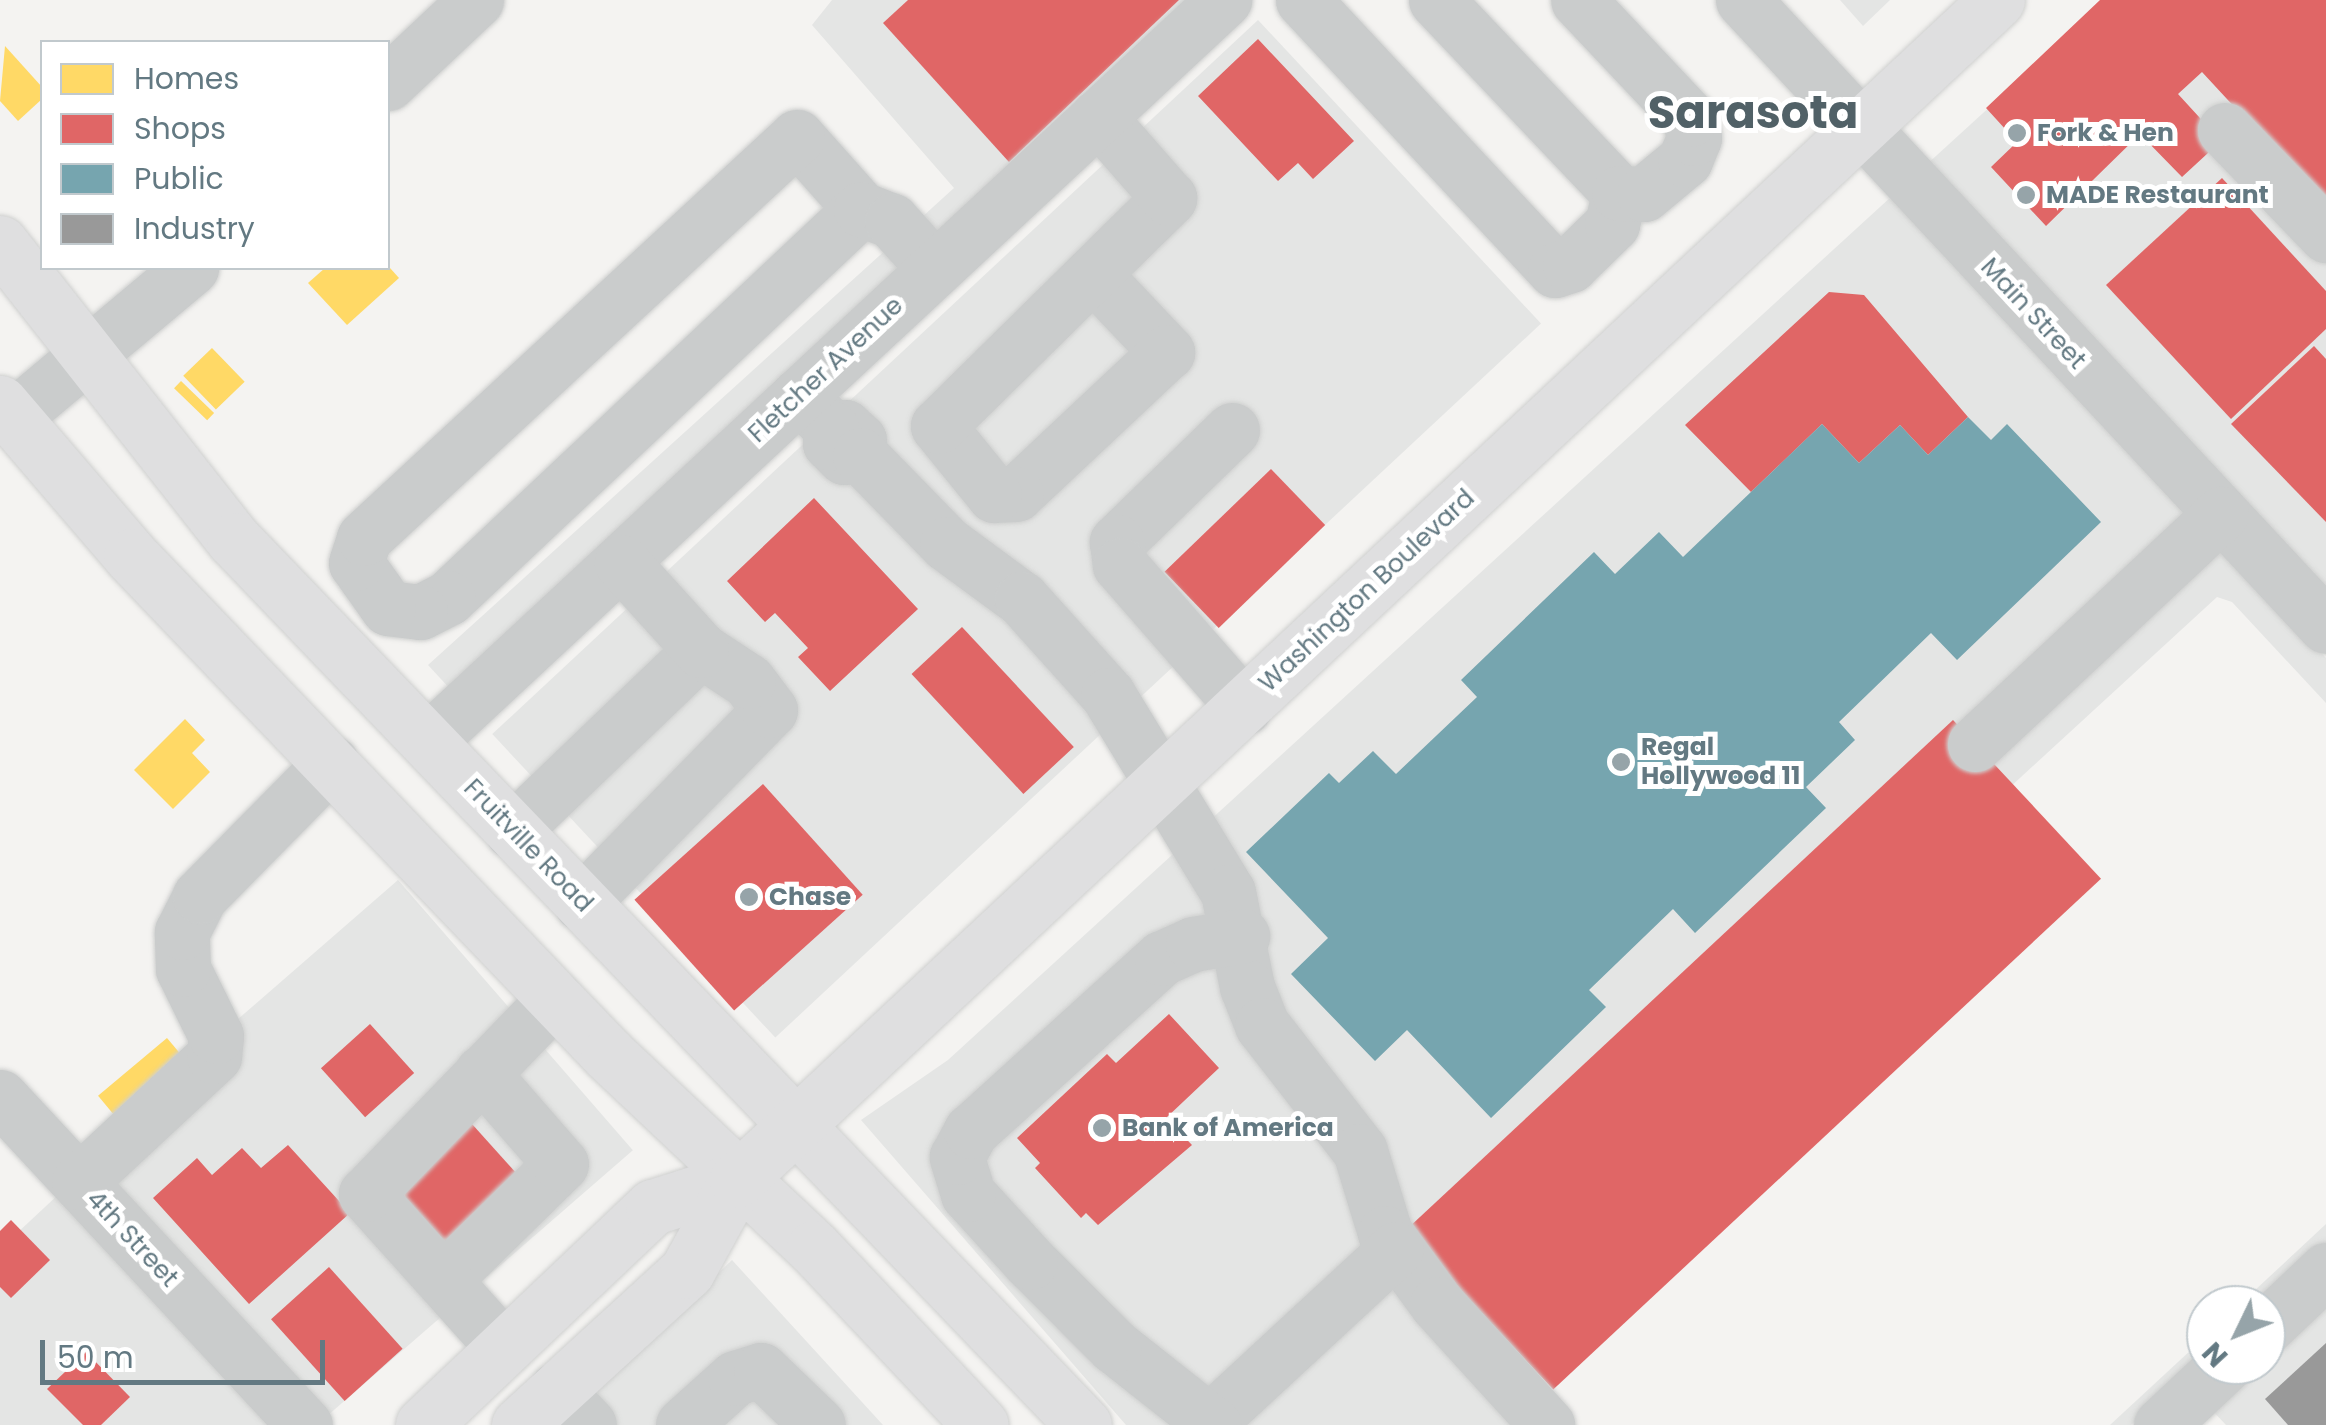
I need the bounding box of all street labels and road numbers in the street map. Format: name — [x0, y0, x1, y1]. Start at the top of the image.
street label: Main Street — [1974, 252, 2092, 376]
street label: Fletcher Avenue — [743, 291, 909, 449]
street label: Washington Boulevard — [1253, 483, 1481, 699]
street label: Fruitville Road — [457, 773, 599, 919]
street label: 4th Street — [80, 1185, 184, 1293]

